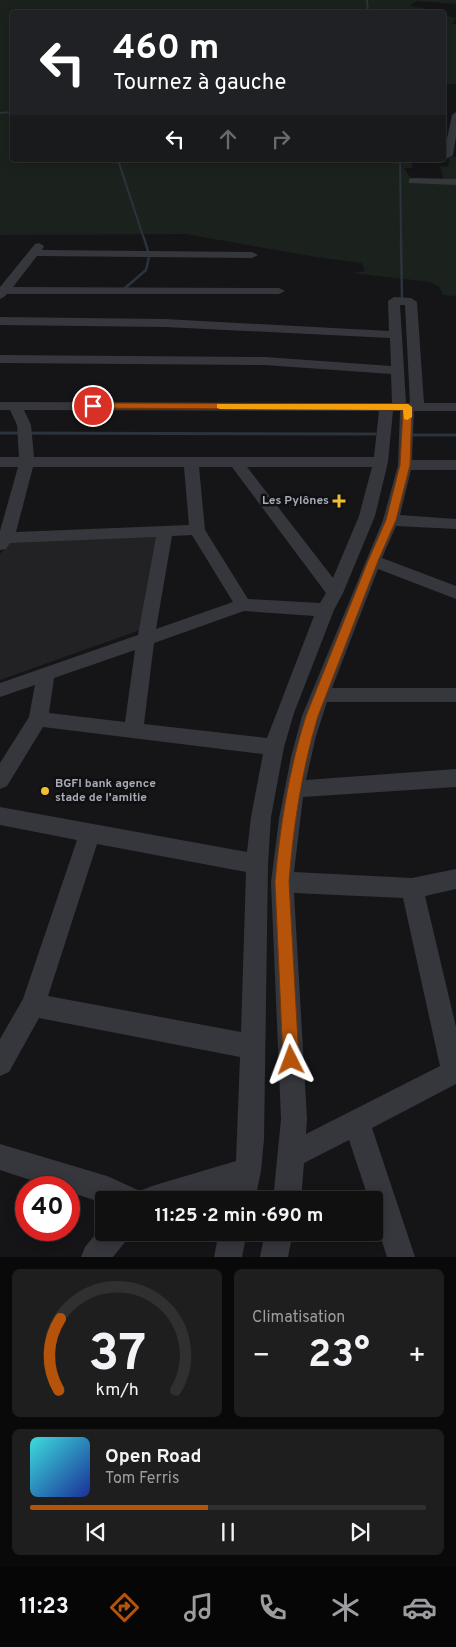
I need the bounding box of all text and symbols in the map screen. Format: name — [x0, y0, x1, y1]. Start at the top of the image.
text: 460 m — [113, 27, 219, 71]
icon: left — [30, 30, 95, 95]
text: Tournez à gauche — [113, 70, 286, 97]
icon: left — [161, 125, 189, 153]
icon: ahead — [214, 125, 242, 153]
icon: right — [267, 125, 295, 153]
pin — [72, 385, 114, 427]
icon: arrive — [79, 392, 107, 420]
place label: Les Pylônes — [262, 493, 329, 509]
marker: Les Pylônes — [333, 495, 345, 507]
place label: BGFI bank agence stade de l'amitie — [55, 776, 156, 806]
marker: BGFI bank agence stade de l'amitie — [39, 785, 51, 797]
position arrow — [264, 1033, 316, 1085]
speed limit sign: 40 — [15, 1176, 80, 1241]
text: 11:25 · 2 min · 690 m — [154, 1204, 324, 1228]
text: Climatisation — [252, 1308, 345, 1328]
text: 37 — [88, 1323, 146, 1389]
text: 23° — [308, 1332, 370, 1381]
text: − — [252, 1339, 270, 1375]
text: + — [408, 1339, 426, 1375]
text: km/h — [95, 1379, 139, 1402]
text: Open Road — [105, 1445, 201, 1469]
text: Tom Ferris — [105, 1469, 179, 1489]
icon: previous — [82, 1518, 110, 1546]
icon: pause — [214, 1518, 242, 1546]
icon: next — [346, 1518, 374, 1546]
icon: directions — [107, 1590, 142, 1625]
icon: music — [181, 1590, 216, 1625]
icon: phone — [255, 1590, 290, 1625]
icon: climate — [328, 1590, 363, 1625]
icon: car — [402, 1590, 437, 1625]
text: 11:23 — [19, 1594, 69, 1621]

